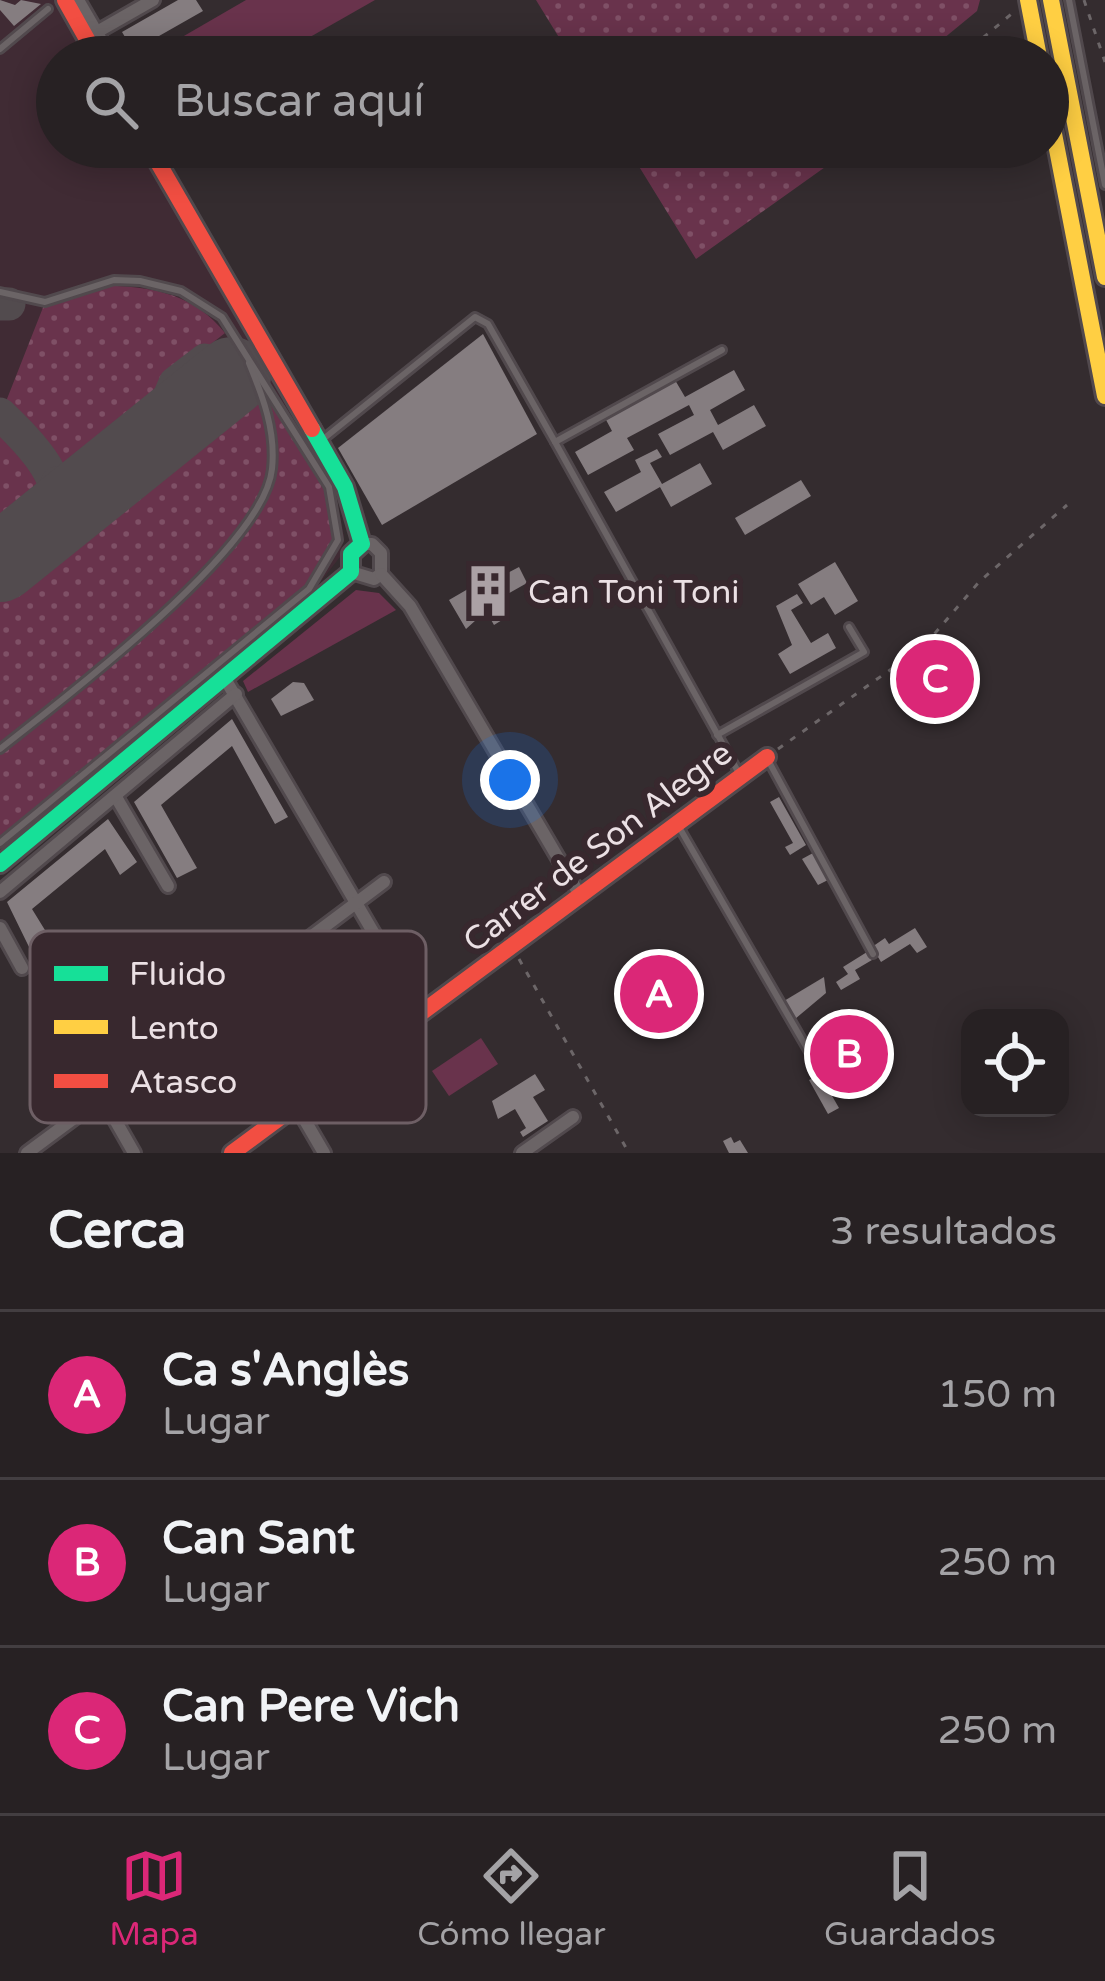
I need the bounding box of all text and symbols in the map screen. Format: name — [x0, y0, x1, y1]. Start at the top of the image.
search box — [36, 36, 1069, 168]
icon: search — [78, 69, 144, 135]
text: Buscar aquí — [174, 75, 424, 129]
building icon: Can Toni Toni — [459, 562, 517, 620]
place label: Can Toni Toni — [528, 573, 739, 612]
pin: C — [896, 634, 974, 724]
street label: Carrer de Son Alegre — [456, 733, 740, 961]
your location — [480, 750, 540, 810]
legend — [30, 931, 426, 1123]
pin: A — [620, 949, 698, 1039]
text: Fluido — [129, 955, 226, 994]
text: Lento — [129, 1009, 219, 1048]
pin: B — [810, 1009, 888, 1099]
map controls — [961, 1009, 1069, 1117]
button: locate — [961, 1009, 1069, 1117]
text: Atasco — [129, 1063, 237, 1102]
text: Cerca — [48, 1200, 186, 1262]
text: 3 resultados — [830, 1208, 1057, 1255]
text: Ca s'Anglès — [162, 1344, 409, 1398]
text: A — [72, 1371, 102, 1418]
text: 150 m — [938, 1371, 1057, 1418]
text: Lugar — [162, 1398, 270, 1445]
text: Can Sant — [162, 1512, 355, 1566]
text: B — [73, 1539, 101, 1586]
text: 250 m — [938, 1539, 1057, 1586]
text: Lugar — [162, 1566, 270, 1613]
text: Can Pere Vich — [162, 1680, 460, 1734]
text: C — [73, 1707, 101, 1754]
text: 250 m — [938, 1707, 1057, 1754]
text: Lugar — [162, 1734, 270, 1781]
tab: Mapa — [109, 1843, 199, 1954]
tab: Cómo llegar — [417, 1843, 606, 1954]
tab: Guardados — [824, 1843, 996, 1954]

